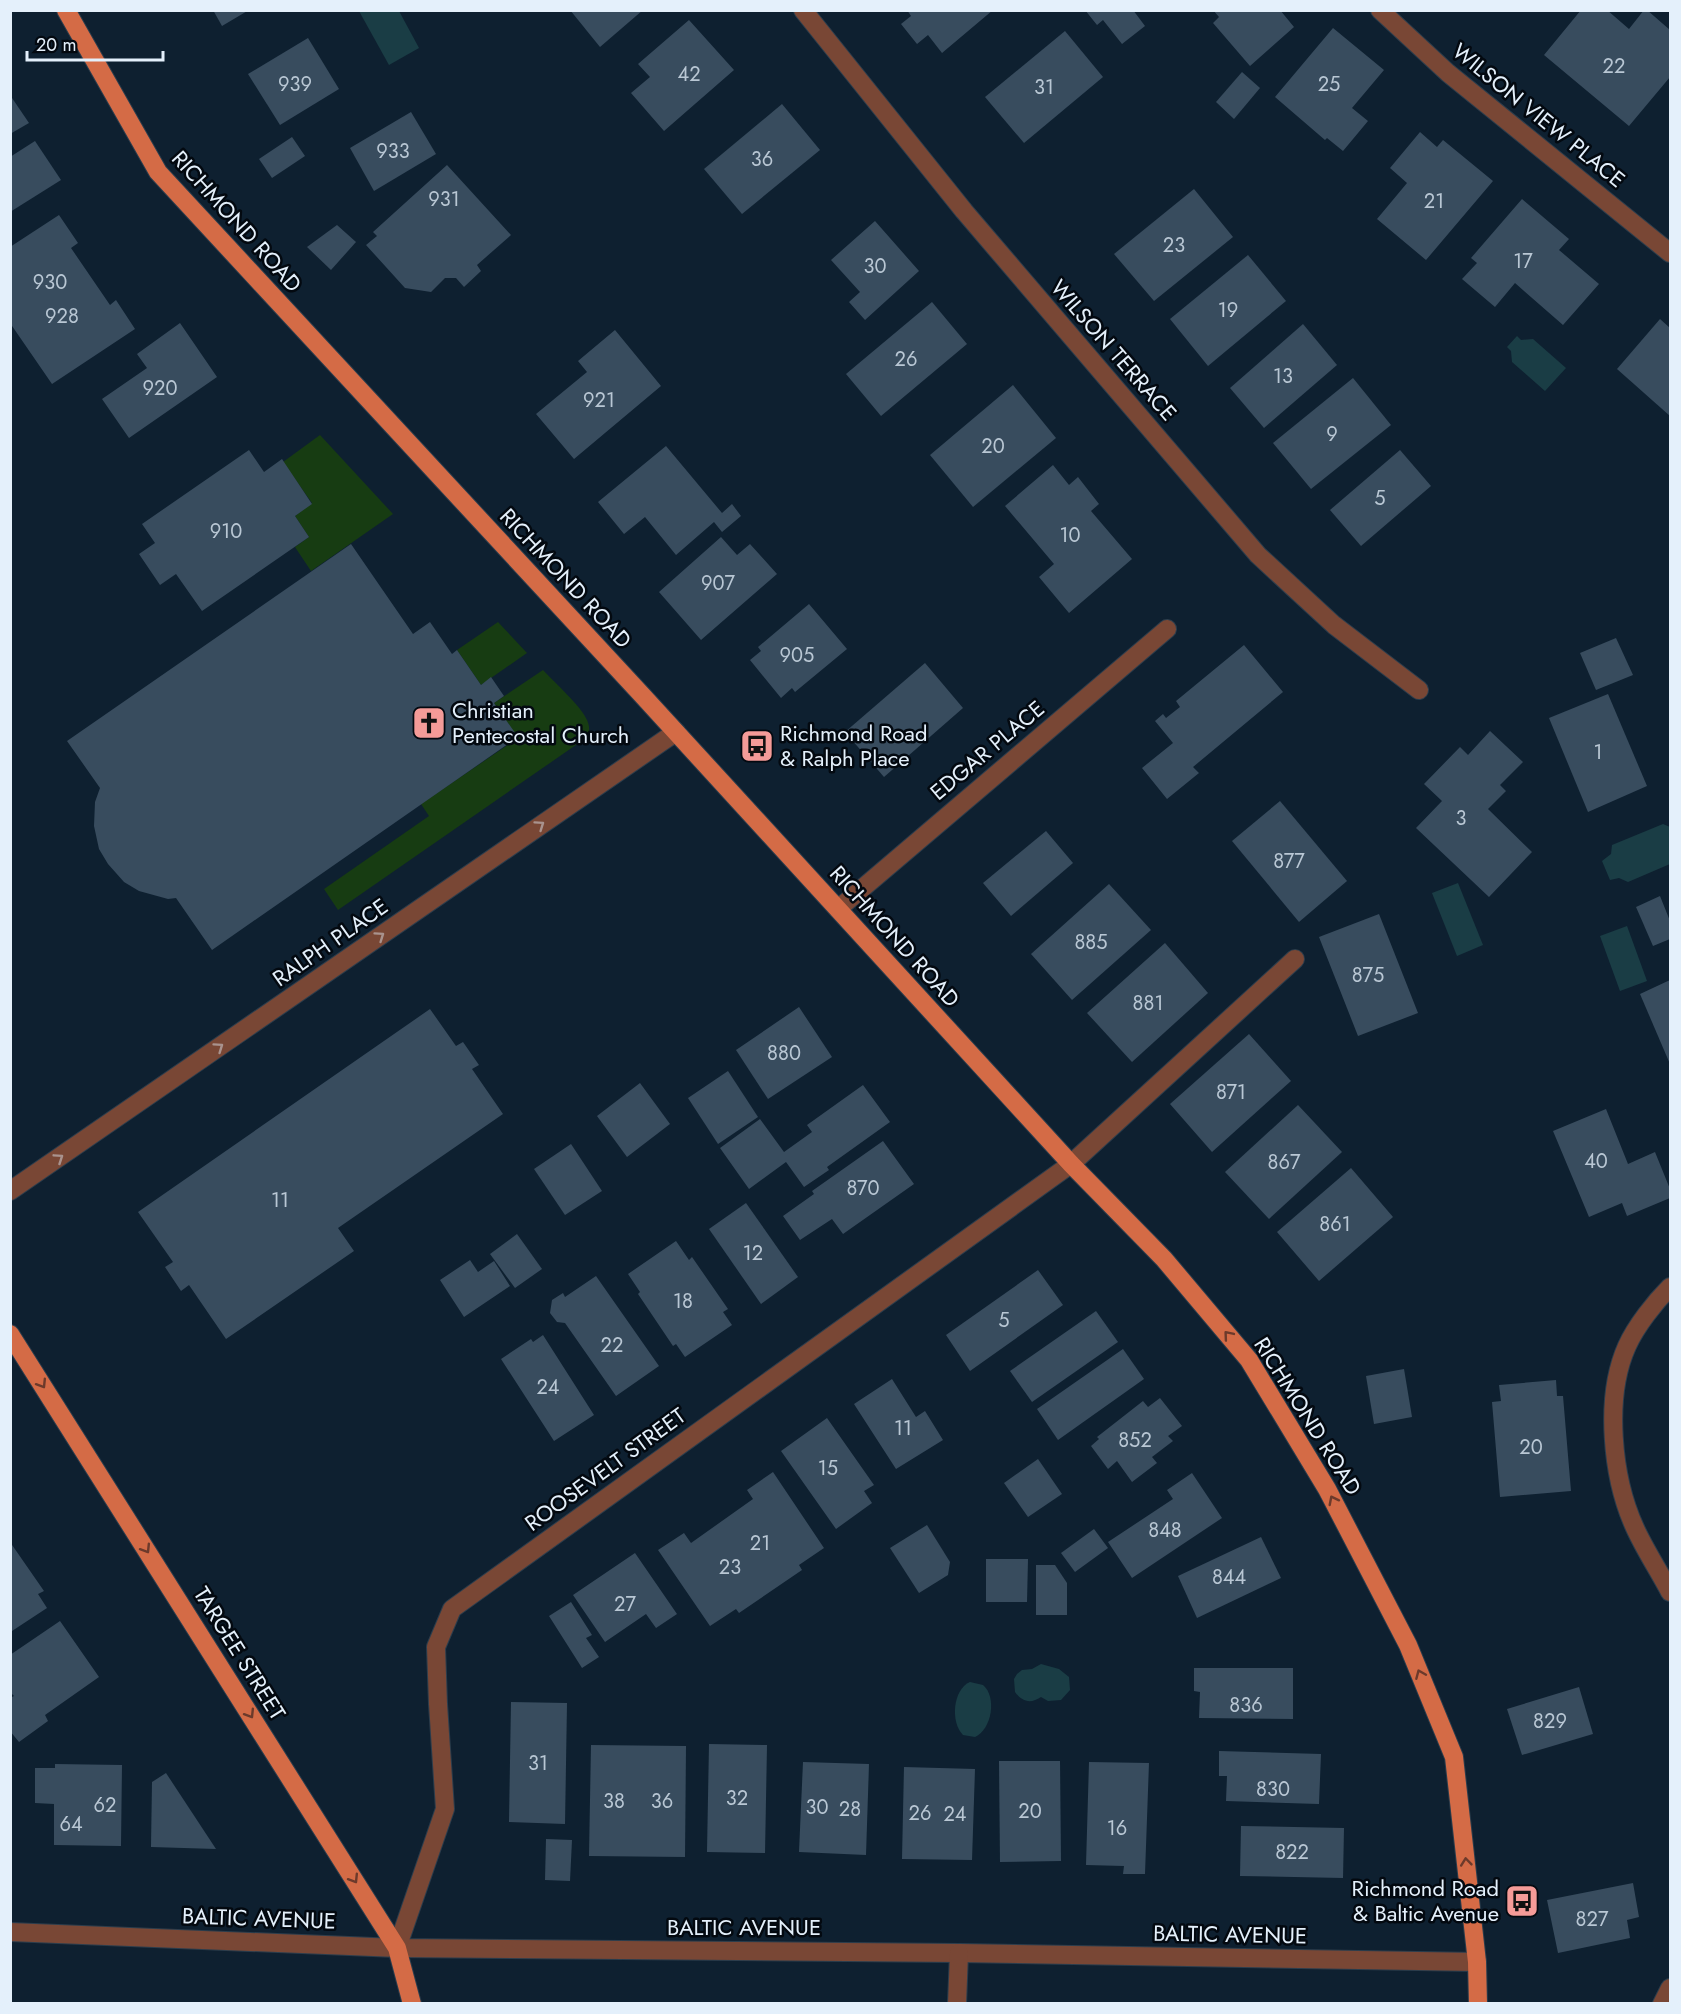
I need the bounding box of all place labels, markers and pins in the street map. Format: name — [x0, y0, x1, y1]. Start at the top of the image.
place label: Christian Pentecostal Church — [452, 694, 629, 751]
church icon: Christian Pentecostal Church — [411, 705, 447, 741]
place label: Richmond Road & Ralph Place — [780, 717, 927, 774]
bus stop icon: Richmond Road & Ralph Place — [739, 728, 775, 764]
place label: Richmond Road & Baltic Avenue — [1352, 1872, 1499, 1929]
bus stop icon: Richmond Road & Baltic Avenue — [1504, 1883, 1540, 1919]

